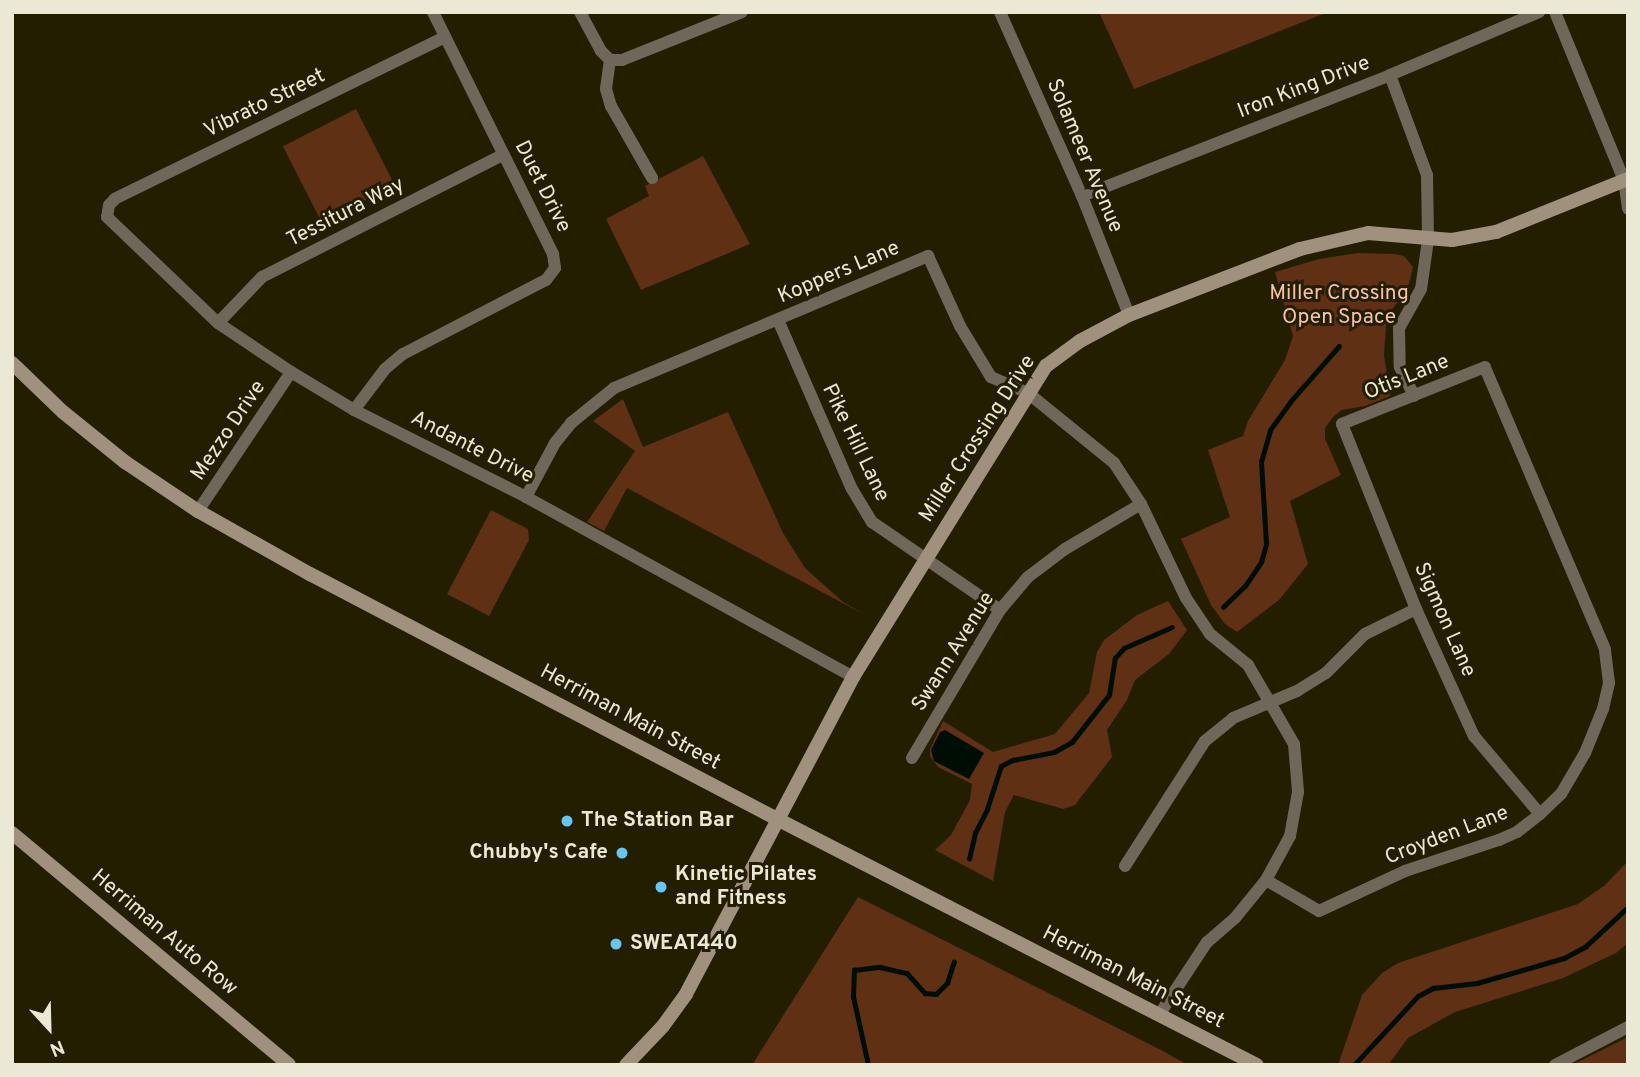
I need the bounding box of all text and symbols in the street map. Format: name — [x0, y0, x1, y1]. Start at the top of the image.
street label: Iron King Drive — [1234, 51, 1374, 125]
street label: Vibrato Street — [200, 64, 330, 144]
street label: Solameer Avenue — [1040, 75, 1128, 237]
street label: Duet Drive — [508, 137, 576, 237]
street label: Tessitura Way — [283, 173, 409, 253]
street label: Koppers Lane — [774, 236, 904, 310]
park label: Miller Crossing Open Space — [1269, 281, 1409, 331]
street label: Otis Lane — [1361, 350, 1453, 406]
street label: Miller Crossing Drive — [915, 351, 1041, 527]
street label: Mezzo Drive — [186, 376, 272, 486]
street label: Pike Hill Lane — [816, 380, 894, 506]
street label: Andante Drive — [406, 406, 538, 490]
street label: Sigmon Lane — [1408, 559, 1480, 681]
street label: Swann Avenue — [907, 587, 1001, 717]
street label: Herriman Main Street — [535, 660, 725, 776]
street label: Croyden Lane — [1382, 801, 1512, 871]
place label: The Station Bar — [581, 808, 734, 834]
marker: The Station Bar — [559, 813, 575, 829]
place label: Chubby's Cafe — [469, 840, 608, 866]
marker: Chubby's Cafe — [614, 845, 630, 861]
place label: Kinetic Pilates and Fitness — [675, 862, 817, 912]
street label: Herriman Auto Row — [85, 864, 243, 1002]
marker: Kinetic Pilates and Fitness — [653, 879, 669, 895]
street label: Herriman Main Street — [1038, 921, 1228, 1035]
place label: SWEAT440 — [630, 931, 738, 957]
marker: SWEAT440 — [608, 936, 624, 952]
north arrow — [14, 993, 84, 1063]
text: N — [46, 1034, 68, 1061]

